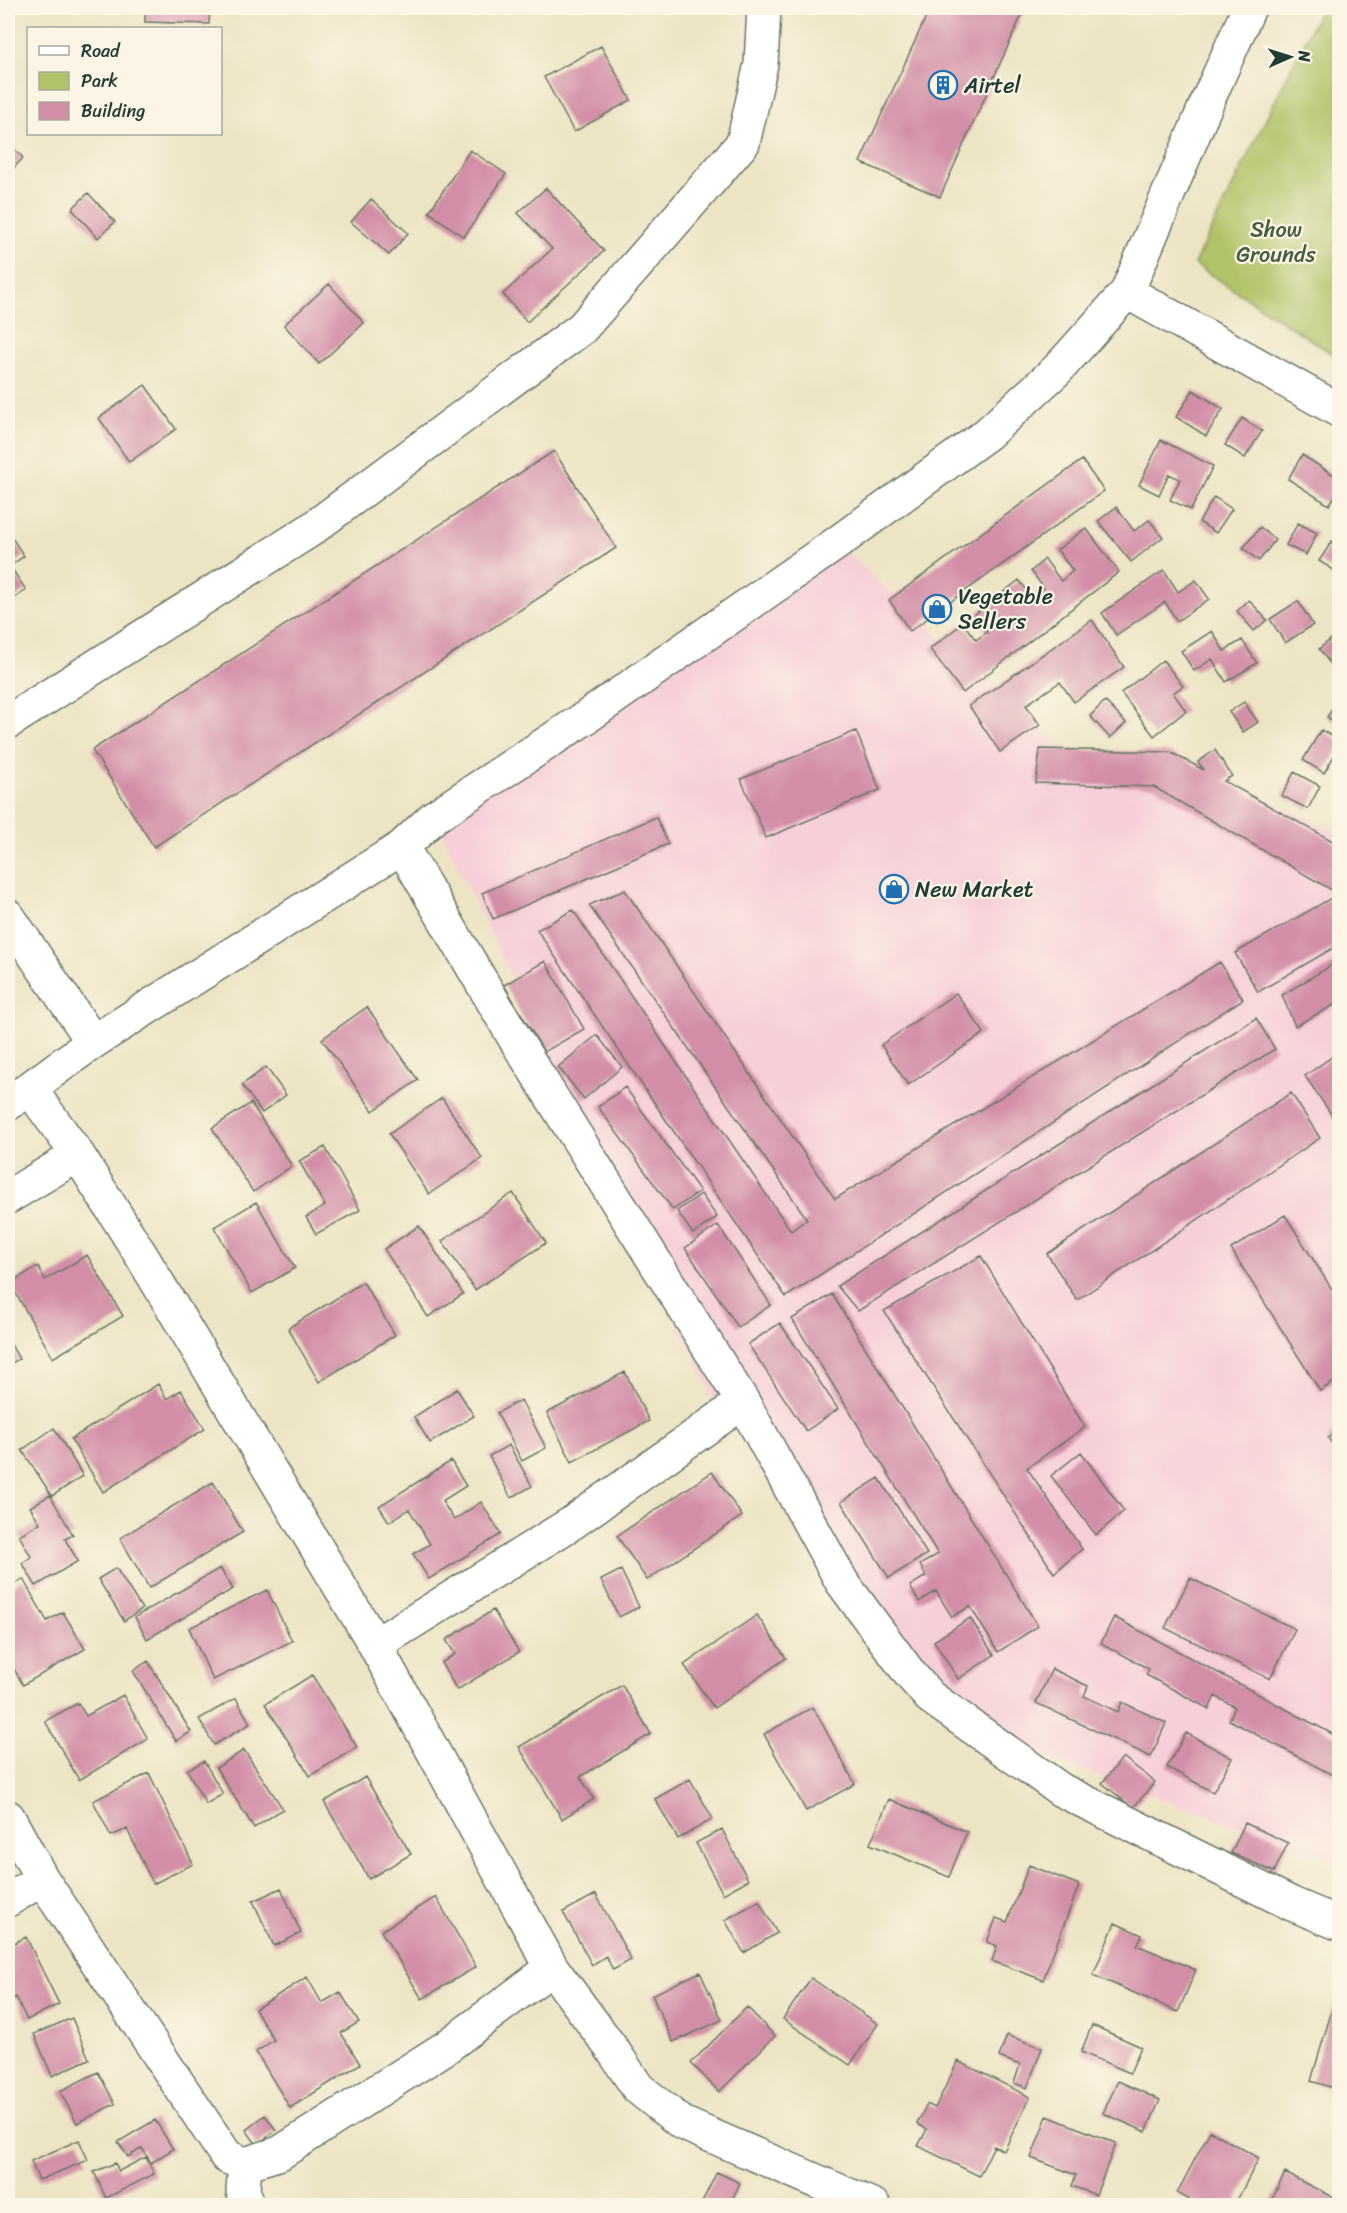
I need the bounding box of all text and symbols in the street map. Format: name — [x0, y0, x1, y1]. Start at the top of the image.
legend — [27, 27, 222, 135]
north arrow — [1260, 27, 1320, 87]
text: Road — [81, 35, 121, 67]
text: N — [1290, 49, 1319, 63]
text: Park — [81, 65, 118, 97]
place label: Airtel — [963, 66, 1021, 105]
building icon: Airtel — [927, 69, 959, 101]
text: Building — [81, 95, 145, 127]
park label: Show Grounds — [1236, 210, 1317, 274]
place label: Vegetable Sellers — [958, 577, 1053, 641]
shop icon: Vegetable Sellers — [921, 593, 953, 625]
place label: New Market — [915, 870, 1034, 909]
shop icon: New Market — [878, 873, 910, 905]

